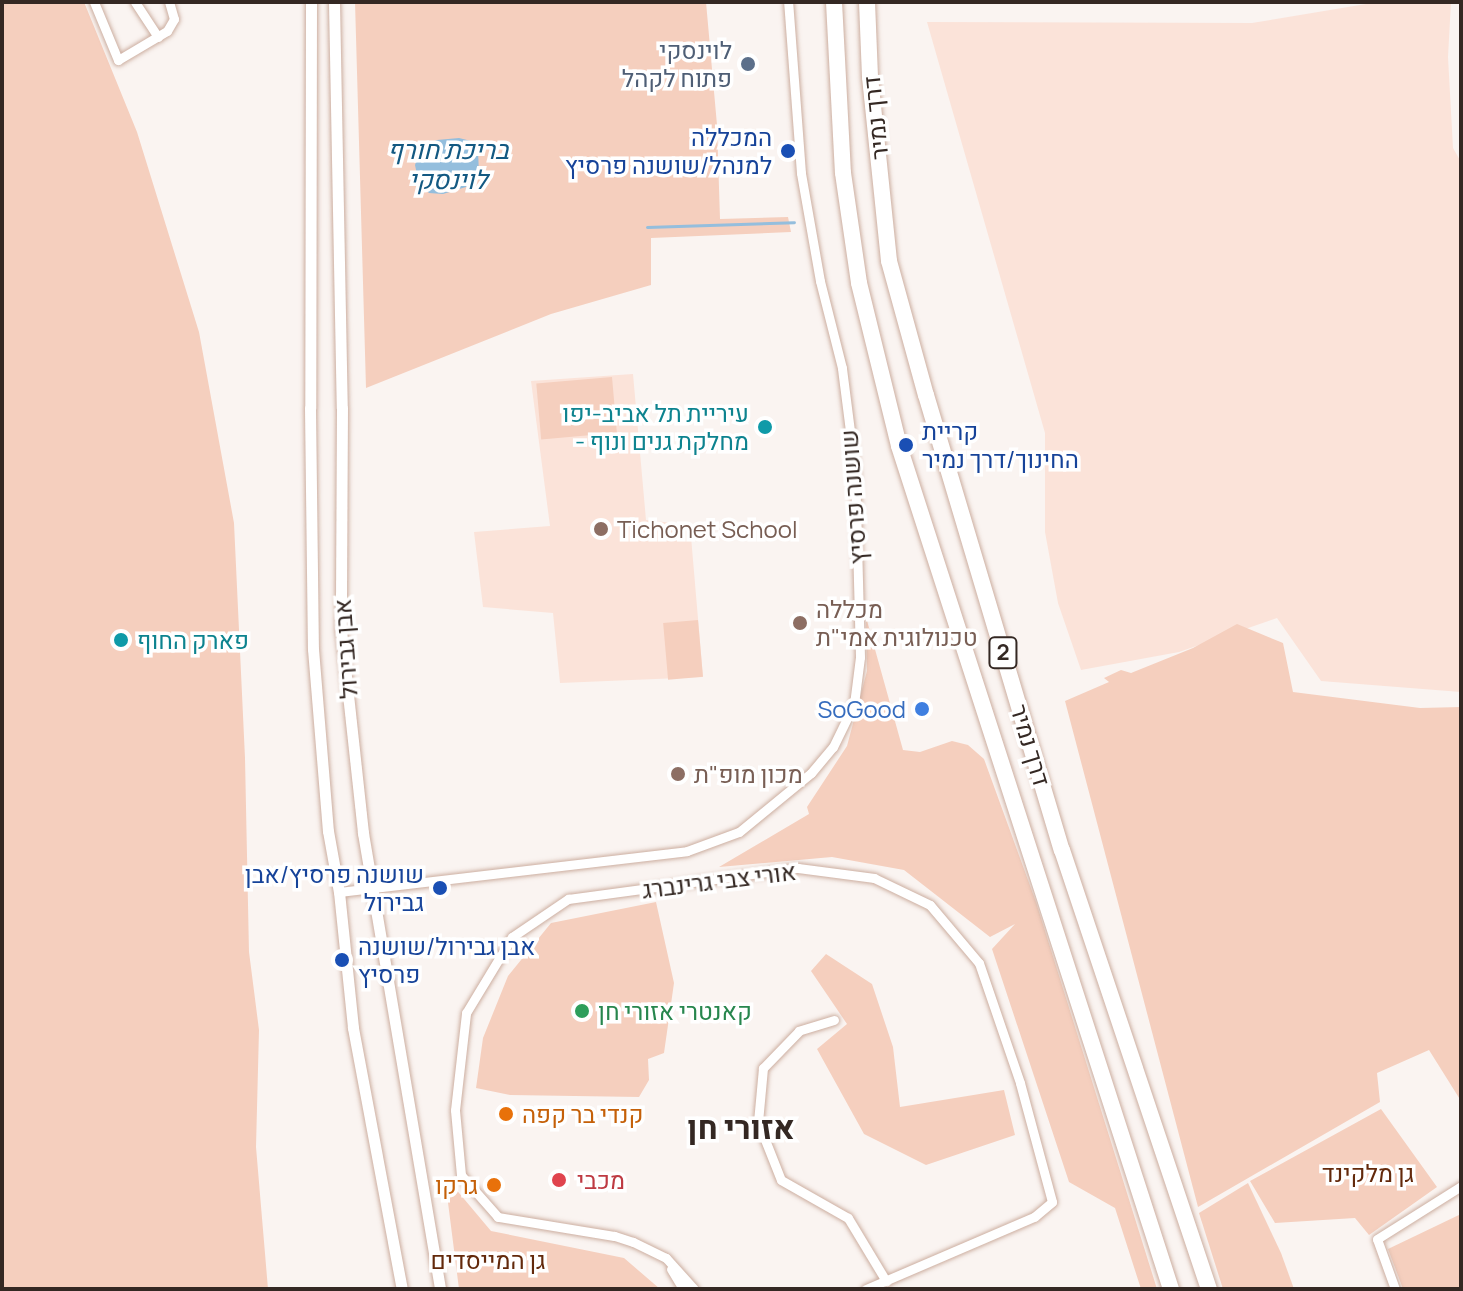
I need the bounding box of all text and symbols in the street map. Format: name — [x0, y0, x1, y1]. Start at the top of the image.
place label: לוינסקי פתוח לקהל — [622, 36, 732, 92]
marker: לוינסקי פתוח לקהל — [739, 55, 757, 73]
street label: דרך נמיר — [856, 75, 894, 161]
place label: המכללה למנהל/שושנה פרסיץ — [565, 123, 772, 179]
water label: בריכת חורף לוינסקי — [387, 134, 509, 196]
marker: המכללה למנהל/שושנה פרסיץ — [779, 142, 797, 160]
place label: עיריית תל אביב-יפו - מחלקת גנים ונוף — [562, 399, 749, 455]
place label: קריית החינוך/דרך נמיר — [922, 417, 1079, 473]
marker: עיריית תל אביב-יפו - מחלקת גנים ונוף — [756, 418, 774, 436]
street label: שושנה פרסיץ — [834, 429, 872, 565]
marker: קריית החינוך/דרך נמיר — [897, 436, 915, 454]
place label: Tichonet School — [617, 515, 798, 543]
marker: Tichonet School — [592, 520, 610, 538]
place label: מכללה טכנולוגית אמי"ת — [816, 595, 977, 651]
street label: אבן גבירול — [327, 598, 363, 700]
marker: מכללה טכנולוגית אמי"ת — [791, 614, 809, 632]
place label: פארק החוף — [137, 626, 249, 654]
marker: פארק החוף — [112, 631, 130, 649]
road number: 2 — [987, 635, 1019, 671]
place label: SoGood — [817, 695, 906, 723]
marker: SoGood — [913, 700, 931, 718]
street label: דרך נמיר — [1005, 701, 1057, 789]
place label: מכון מופ"ת — [694, 760, 803, 788]
marker: מכון מופ"ת — [669, 765, 687, 783]
street label: אורי צבי גרינברג — [640, 856, 798, 904]
place label: שושנה פרסיץ/אבן גבירול — [245, 860, 424, 916]
marker: שושנה פרסיץ/אבן גבירול — [431, 879, 449, 897]
place label: אבן גבירול/שושנה פרסיץ — [358, 932, 535, 988]
marker: אבן גבירול/שושנה פרסיץ — [333, 951, 351, 969]
place label: קאנטרי אזורי חן — [598, 997, 752, 1025]
marker: קאנטרי אזורי חן — [573, 1002, 591, 1020]
place label: קנדי בר קפה — [522, 1100, 643, 1128]
marker: קנדי בר קפה — [497, 1105, 515, 1123]
district label: אזורי חן — [687, 1108, 795, 1146]
park label: גן מלקינד — [1322, 1159, 1414, 1187]
place label: מכבי — [577, 1166, 625, 1194]
marker: מכבי — [548, 1169, 570, 1191]
place label: גרקו — [435, 1171, 478, 1199]
marker: גרקו — [485, 1176, 503, 1194]
park label: גן המייסדים — [430, 1246, 546, 1274]

